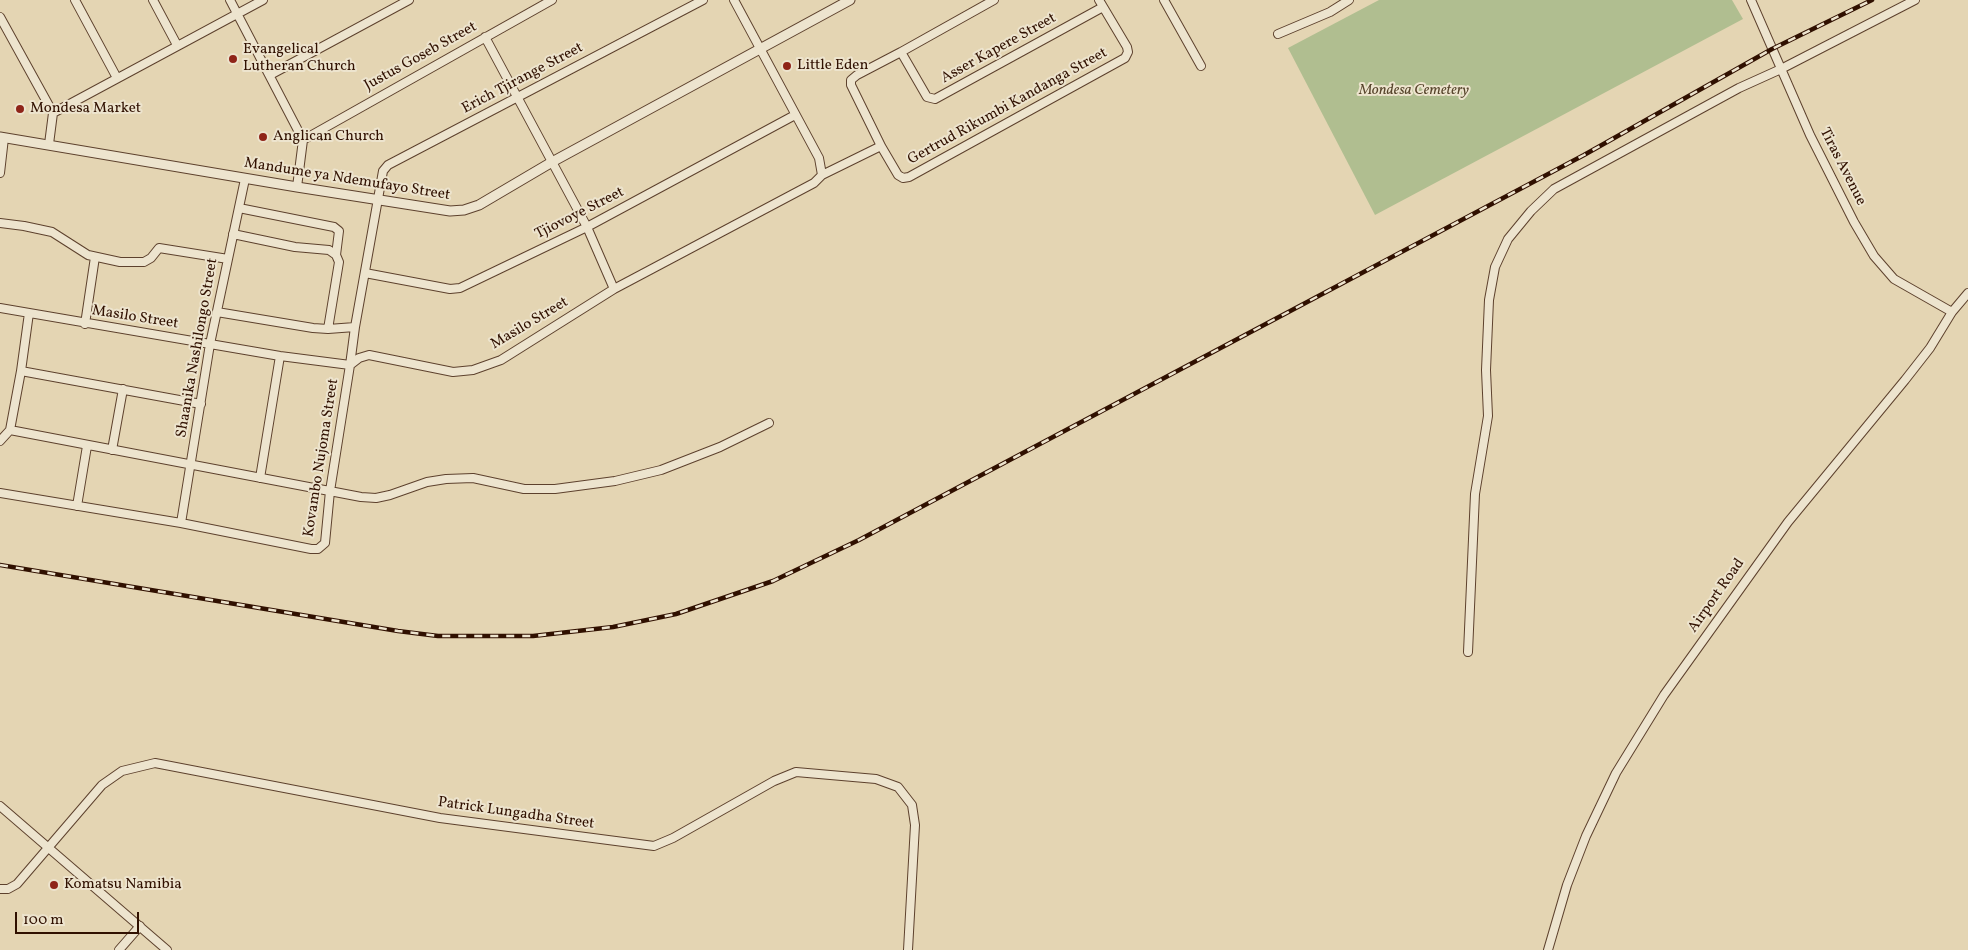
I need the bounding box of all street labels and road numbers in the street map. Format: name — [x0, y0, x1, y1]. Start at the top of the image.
street label: Asser Kapere Street — [938, 10, 1060, 88]
street label: Justus Goseb Street — [362, 19, 480, 95]
street label: Erich Tjirange Street — [459, 39, 587, 119]
street label: Gertrud Rikumbi Kandanga Street — [905, 45, 1111, 169]
street label: Tiras Avenue — [1815, 125, 1869, 209]
street label: Mandume ya Ndemufayo Street — [243, 155, 451, 205]
street label: Tjiovoye Street — [532, 184, 628, 244]
street label: Shaanika Nashilongo Street — [173, 257, 223, 439]
street label: Masilo Street — [488, 294, 572, 354]
street label: Masilo Street — [91, 302, 179, 334]
street label: Kovambo Nujoma Street — [301, 378, 343, 538]
street label: Airport Road — [1685, 555, 1749, 637]
street label: Patrick Lungadha Street — [437, 794, 595, 834]

